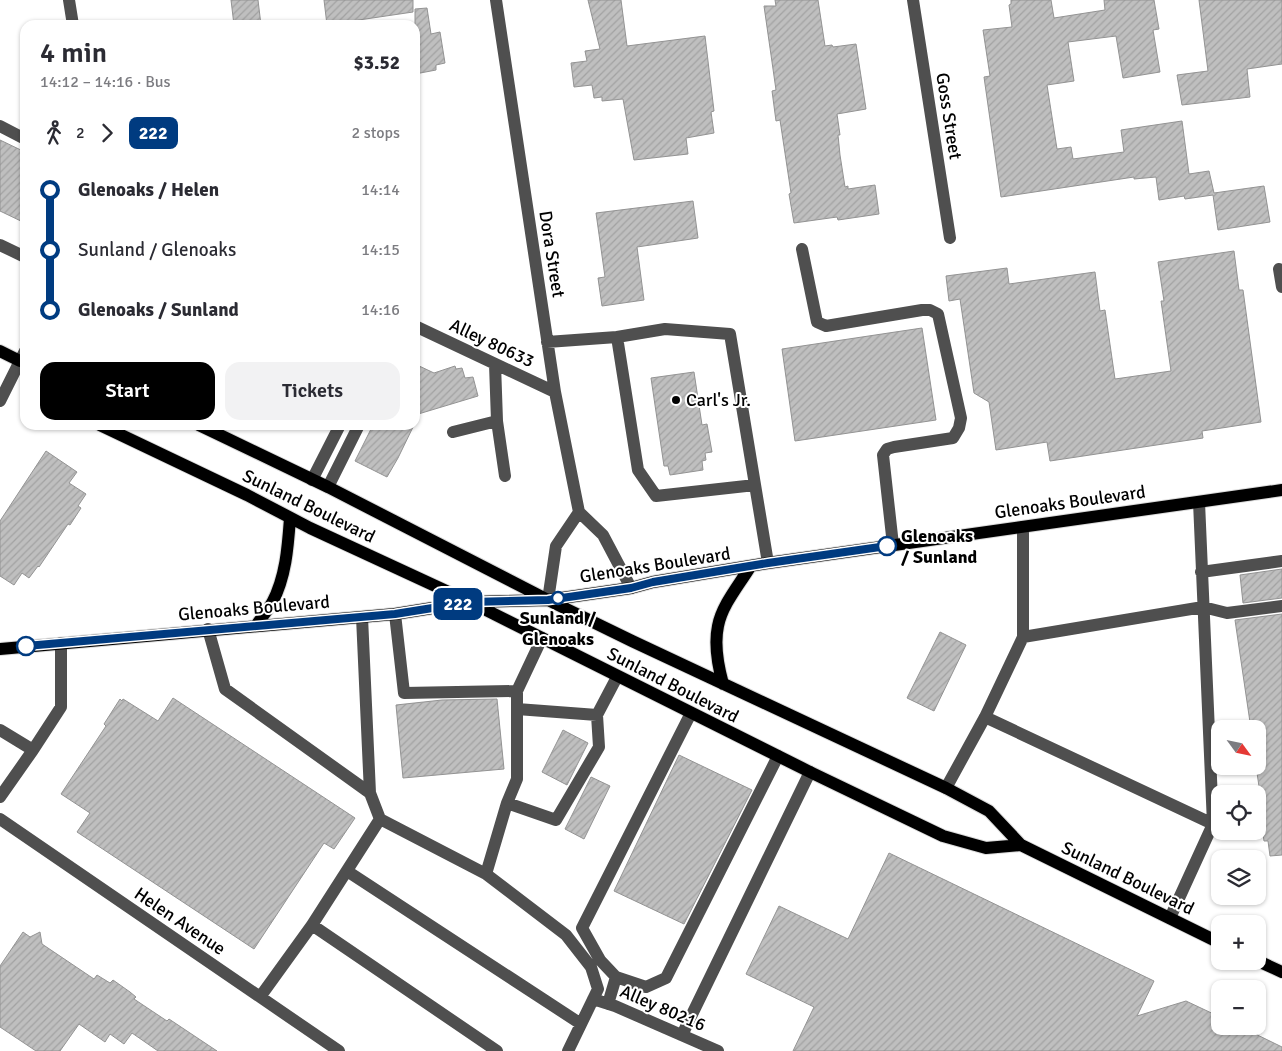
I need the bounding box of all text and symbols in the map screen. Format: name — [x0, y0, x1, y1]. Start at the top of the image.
text: 4 min — [40, 36, 107, 70]
text: $3.52 — [354, 51, 400, 75]
street label: Goss Street — [931, 71, 967, 161]
text: 14:12 – 14:16 · Bus — [40, 72, 171, 92]
icon: walk — [40, 119, 68, 147]
icon: forward — [93, 119, 121, 147]
text: 222 — [139, 122, 168, 144]
text: 2 — [76, 123, 85, 143]
text: 2 stops — [352, 123, 400, 143]
text: Glenoaks / Helen — [78, 178, 219, 202]
text: 14:14 — [361, 180, 400, 200]
street label: Dora Street — [534, 209, 570, 299]
text: Sunland / Glenoaks — [78, 238, 236, 262]
text: 14:15 — [361, 240, 400, 260]
text: Glenoaks / Sunland — [78, 298, 239, 322]
text: 14:16 — [361, 300, 400, 320]
street label: Alley 80633 — [446, 314, 538, 372]
button: Start — [40, 362, 215, 420]
button: Tickets — [225, 362, 400, 420]
place label: Carl's Jr. — [686, 389, 751, 411]
marker: Carl's Jr. — [670, 394, 682, 406]
street label: Sunland Boulevard — [239, 464, 379, 548]
street label: Glenoaks Boulevard — [993, 481, 1147, 523]
place label: Glenoaks / Sunland — [901, 525, 978, 568]
marker: Glenoaks / Sunland — [877, 536, 897, 556]
street label: Glenoaks Boulevard — [578, 542, 732, 588]
line badge: 222 — [429, 588, 487, 620]
street label: Glenoaks Boulevard — [177, 590, 331, 626]
marker: Sunland / Glenoaks — [551, 591, 565, 605]
text: 222 — [443, 593, 473, 615]
place label: Sunland / Glenoaks — [520, 607, 597, 650]
unlabelled marker — [16, 636, 36, 656]
street label: Sunland Boulevard — [604, 642, 742, 728]
north arrow — [1211, 720, 1266, 775]
map controls — [1211, 720, 1266, 1035]
button: locate — [1211, 785, 1266, 840]
street label: Sunland Boulevard — [1058, 836, 1198, 920]
button: layers — [1211, 850, 1266, 905]
street label: Helen Avenue — [130, 882, 230, 960]
button: + — [1211, 915, 1266, 970]
street label: Alley 80216 — [617, 980, 709, 1036]
button: − — [1211, 980, 1266, 1035]

